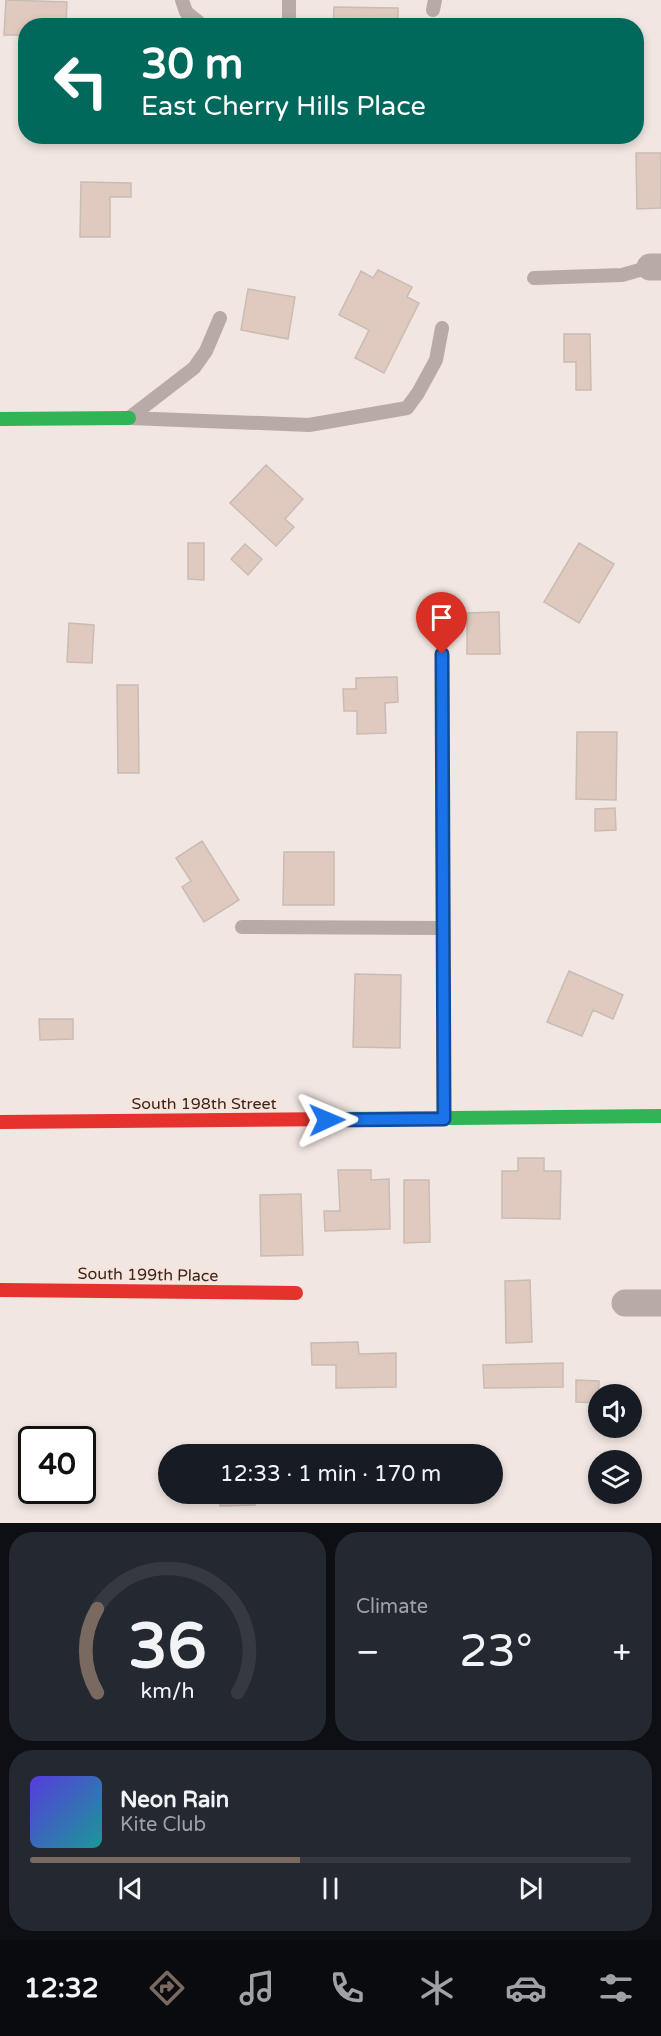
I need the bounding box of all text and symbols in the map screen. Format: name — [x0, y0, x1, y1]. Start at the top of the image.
text: 30 m — [141, 39, 243, 90]
icon: left — [42, 42, 120, 120]
text: East Cherry Hills Place — [141, 90, 426, 123]
pin — [416, 592, 467, 654]
icon: arrive — [425, 601, 458, 634]
position arrow — [295, 1088, 359, 1152]
street label: South 198th Street — [131, 1094, 277, 1114]
street label: South 199th Place — [78, 1264, 218, 1286]
map controls — [588, 1384, 642, 1504]
button: sound — [588, 1384, 642, 1438]
speed limit sign: 40 — [18, 1426, 96, 1504]
button: layers — [588, 1450, 642, 1504]
text: 12:33 · 1 min · 170 m — [220, 1461, 441, 1487]
text: Climate — [356, 1595, 428, 1619]
text: 36 — [128, 1610, 207, 1685]
text: 23° — [459, 1625, 533, 1679]
text: − — [356, 1633, 380, 1672]
text: + — [612, 1633, 631, 1672]
text: km/h — [141, 1679, 194, 1705]
text: Neon Rain — [120, 1787, 229, 1813]
text: Kite Club — [120, 1813, 206, 1837]
icon: previous — [114, 1872, 147, 1905]
icon: pause — [314, 1872, 347, 1905]
icon: next — [514, 1872, 547, 1905]
icon: directions — [146, 1967, 188, 2009]
icon: music — [236, 1967, 278, 2009]
icon: phone — [326, 1967, 368, 2009]
icon: climate — [416, 1967, 458, 2009]
icon: car — [505, 1967, 547, 2009]
icon: filters — [595, 1967, 637, 2009]
text: 12:32 — [24, 1972, 99, 2005]

